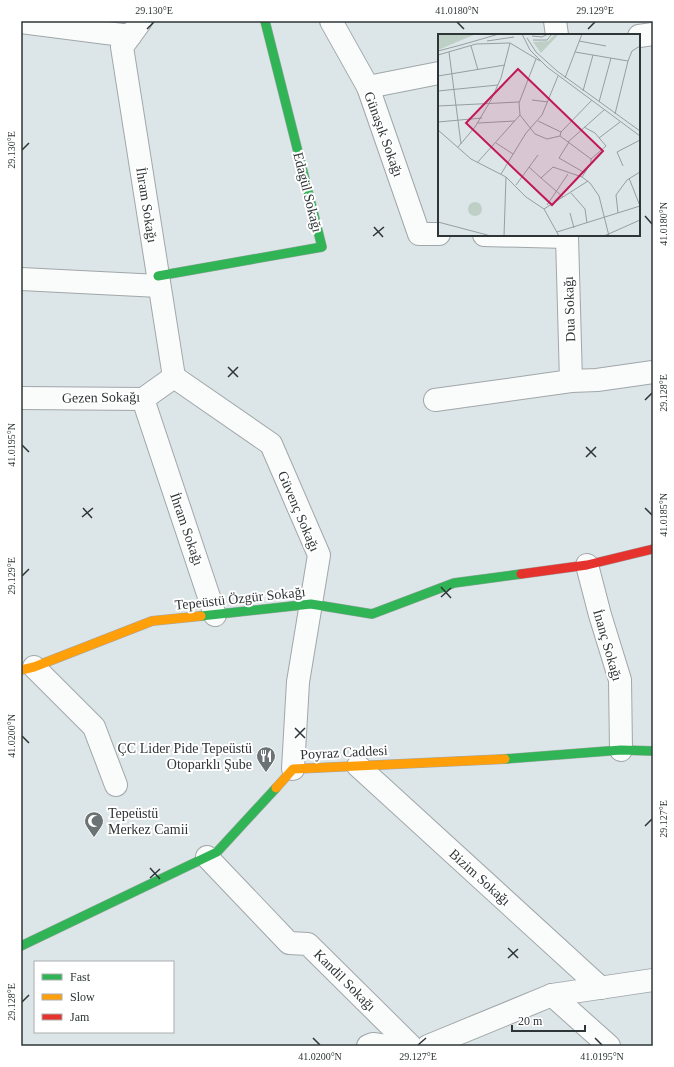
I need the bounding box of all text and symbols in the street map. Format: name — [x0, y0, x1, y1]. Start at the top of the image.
text: 29.130°E — [135, 5, 173, 16]
text: 41.0180°N — [435, 5, 479, 16]
text: 29.129°E — [576, 5, 614, 16]
inset map — [438, 34, 640, 236]
street label: Günaşık Sokağı — [361, 90, 406, 179]
text: 29.130°E — [6, 131, 17, 169]
street label: Edagül Sokağı — [290, 151, 325, 234]
street label: İhram Sokağı — [133, 166, 160, 244]
text: 41.0180°N — [658, 202, 669, 246]
street label: Dua Sokağı — [561, 276, 578, 342]
text: 29.128°E — [658, 374, 669, 412]
street label: Gezen Sokağı — [62, 389, 140, 406]
text: 41.0195°N — [6, 423, 17, 467]
street label: Güvenç Sokağı — [275, 469, 322, 554]
street label: İhram Sokağı — [167, 491, 206, 568]
text: 41.0185°N — [658, 493, 669, 537]
text: 29.129°E — [6, 557, 17, 595]
street label: Tepeüstü Özgür Sokağı — [174, 583, 306, 613]
street label: İnanç Sokağı — [590, 608, 625, 683]
text: 41.0200°N — [6, 714, 17, 758]
place label: ÇC Lider Pide Tepeüstü Otoparklı Şube — [118, 741, 252, 772]
street label: Poyraz Caddesi — [300, 743, 388, 762]
restaurant icon: ÇC Lider Pide Tepeüstü Otoparklı Şube — [255, 745, 277, 773]
text: 29.127°E — [658, 800, 669, 838]
place label: Tepeüstü Merkez Camii — [108, 806, 189, 837]
mosque icon: Tepeüstü Merkez Camii — [83, 810, 105, 838]
street label: Bizim Sokağı — [446, 846, 513, 909]
street label: Kandil Sokağı — [311, 947, 378, 1014]
legend — [34, 961, 174, 1033]
text: Fast — [70, 970, 91, 984]
text: 29.128°E — [6, 983, 17, 1021]
text: Slow — [70, 990, 95, 1004]
scale bar — [512, 1007, 585, 1033]
text: Jam — [70, 1010, 90, 1024]
text: 20 m — [518, 1014, 543, 1028]
text: 41.0200°N — [298, 1051, 342, 1062]
text: 29.127°E — [399, 1051, 437, 1062]
text: 41.0195°N — [580, 1051, 624, 1062]

